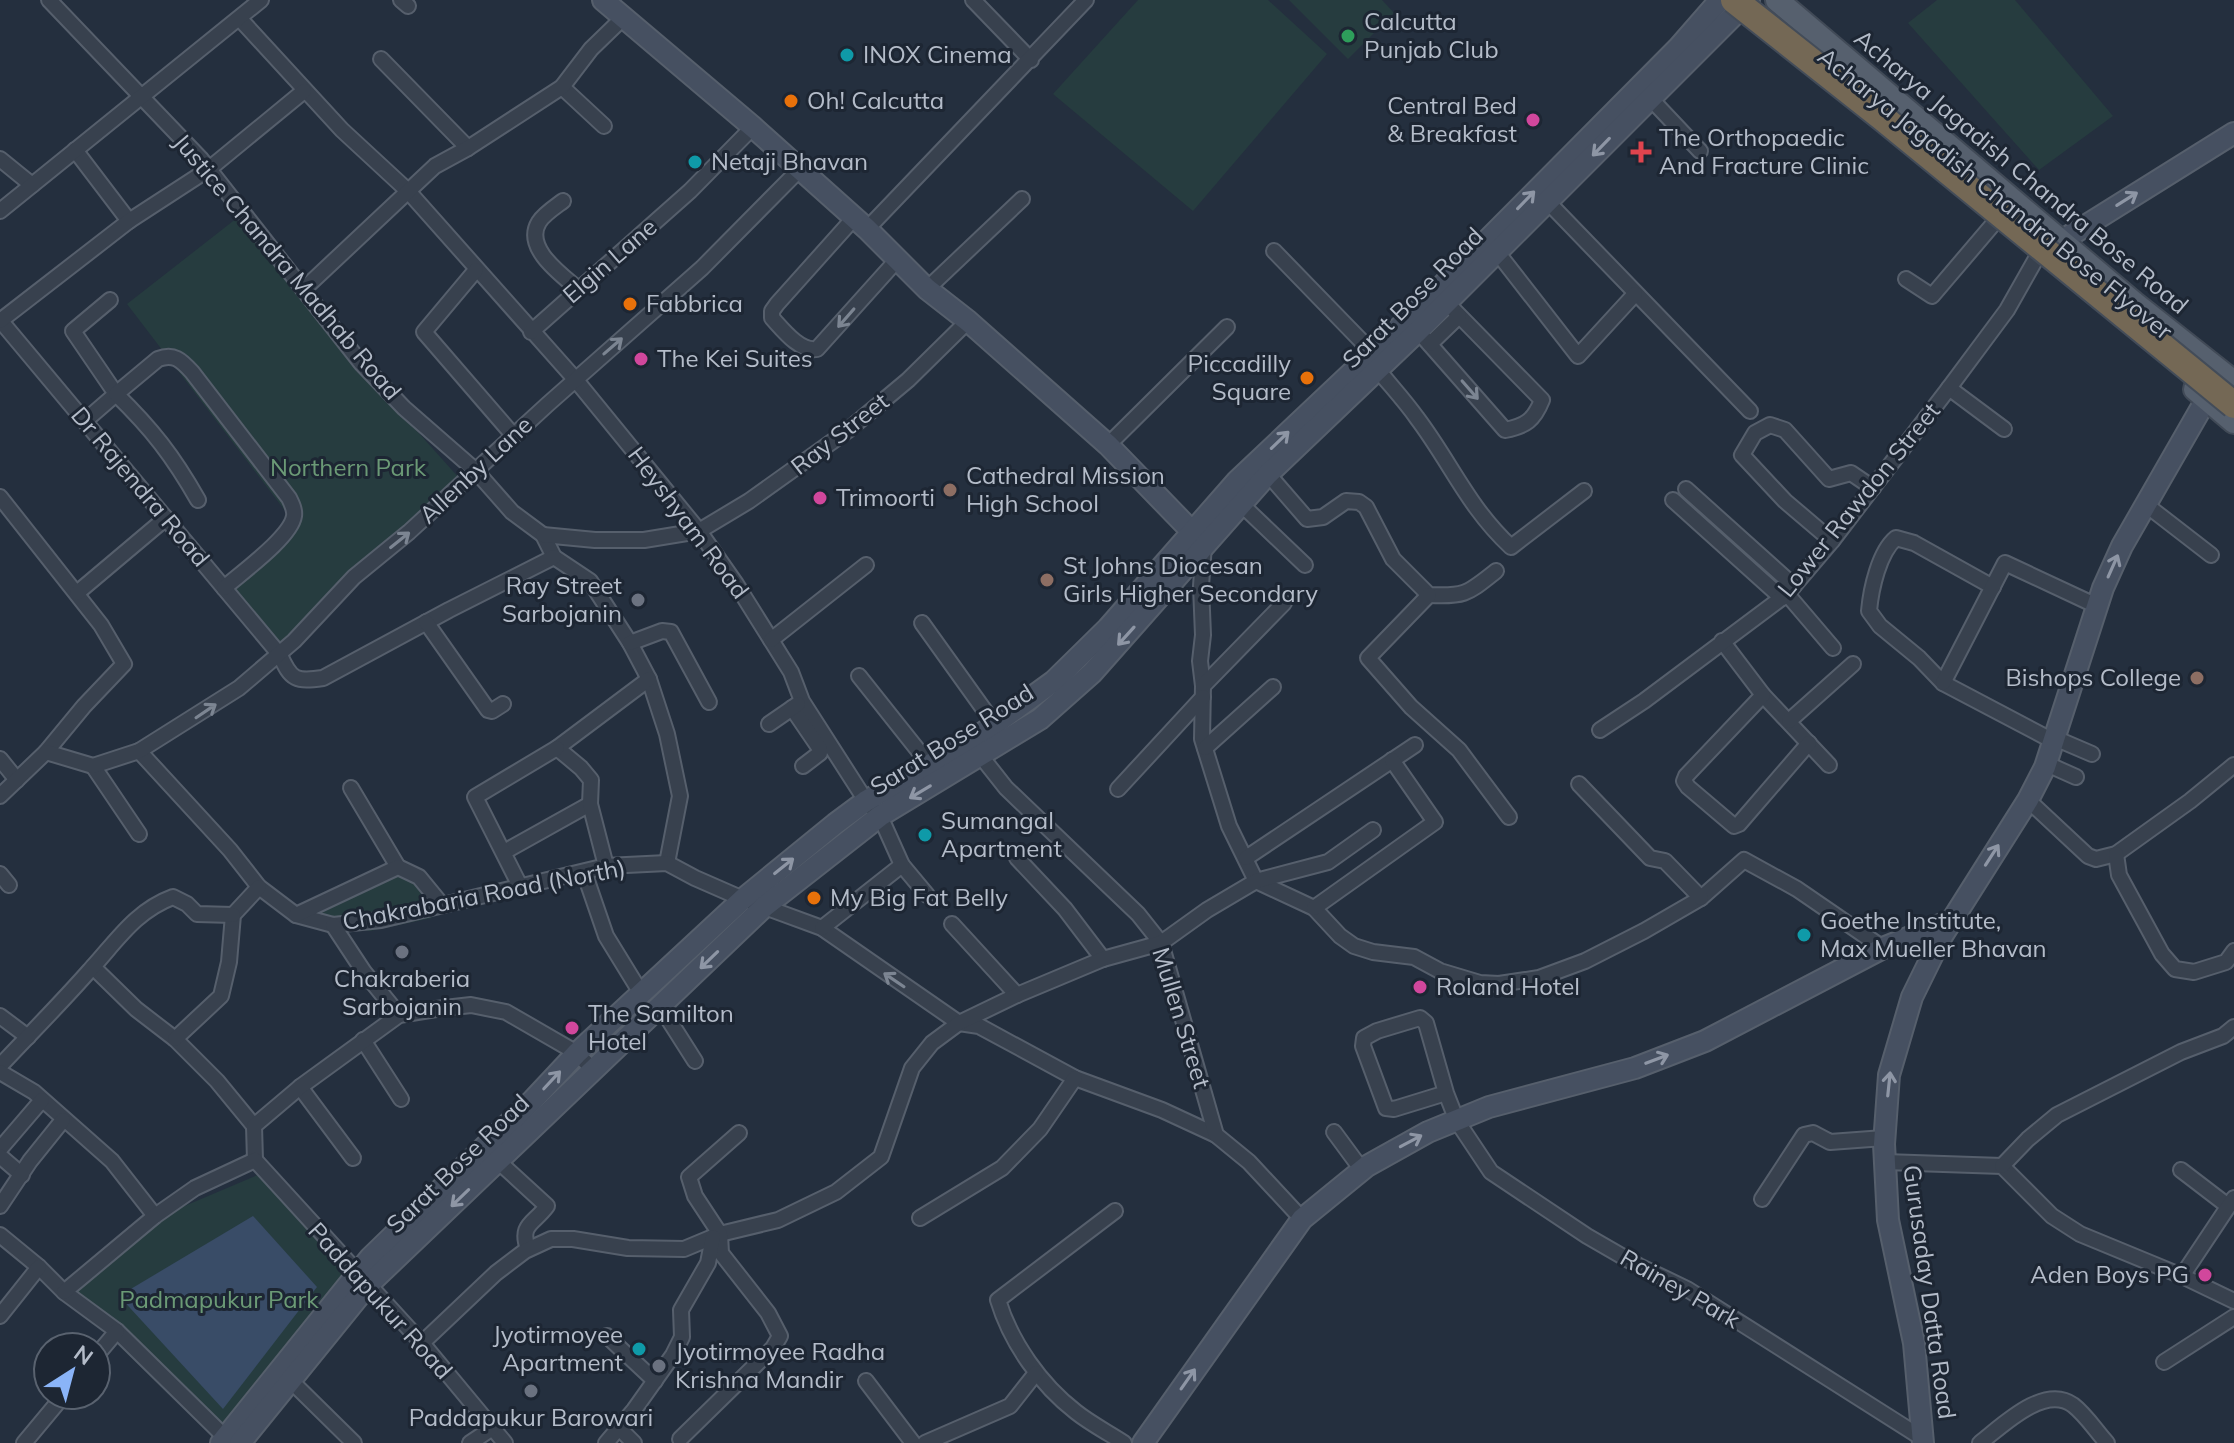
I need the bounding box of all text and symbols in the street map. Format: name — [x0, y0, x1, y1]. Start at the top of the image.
place label: Calcutta Punjab Club — [1364, 6, 1499, 64]
street label: Acharya Jagadish Chandra Bose Road — [1849, 23, 2195, 320]
marker: Calcutta Punjab Club — [1339, 27, 1357, 45]
place label: INOX Cinema — [863, 39, 1012, 69]
street label: Acharya Jagadish Chandra Bose Flyover — [1812, 41, 2179, 346]
marker: INOX Cinema — [838, 46, 856, 64]
place label: Oh! Calcutta — [807, 85, 944, 115]
place label: Central Bed & Breakfast — [1387, 90, 1517, 148]
marker: Oh! Calcutta — [782, 92, 800, 110]
marker: Central Bed & Breakfast — [1524, 111, 1542, 129]
place label: The Orthopaedic And Fracture Clinic — [1659, 122, 1869, 180]
street label: Justice Chandra Madhab Road — [167, 127, 408, 406]
one-way arrow — [1592, 137, 1611, 157]
marker: The Orthopaedic And Fracture Clinic — [1630, 141, 1652, 163]
place label: Netaji Bhavan — [711, 146, 868, 176]
marker: Netaji Bhavan — [686, 153, 704, 171]
one-way arrow — [1516, 191, 1535, 210]
one-way arrow — [2115, 191, 2138, 207]
street label: Elgin Lane — [556, 211, 663, 309]
street label: Sarat Bose Road — [1336, 221, 1489, 374]
place label: Fabbrica — [646, 288, 743, 318]
marker: Fabbrica — [621, 295, 639, 313]
one-way arrow — [837, 308, 855, 328]
one-way arrow — [603, 337, 623, 355]
place label: The Kei Suites — [657, 343, 813, 373]
place label: Piccadilly Square — [1188, 348, 1291, 406]
marker: The Kei Suites — [632, 350, 650, 368]
marker: Piccadilly Square — [1298, 369, 1316, 387]
one-way arrow — [1460, 379, 1478, 399]
street label: Ray Street — [784, 386, 894, 481]
street label: Lower Rawdon Street — [1771, 396, 1946, 603]
street label: Dr Rajendra Road — [65, 400, 216, 572]
street label: Allenby Lane — [412, 409, 538, 529]
one-way arrow — [1270, 431, 1290, 450]
street label: Heyshyam Road — [622, 440, 756, 604]
park label: Northern Park — [270, 452, 427, 482]
place label: Cathedral Mission High School — [966, 460, 1165, 518]
marker: Cathedral Mission High School — [941, 481, 959, 499]
place label: Trimoorti — [836, 482, 935, 512]
marker: Trimoorti — [811, 489, 829, 507]
one-way arrow — [389, 531, 410, 548]
place label: St Johns Diocesan Girls Higher Secondary — [1063, 550, 1318, 608]
one-way arrow — [2107, 554, 2122, 578]
place label: Ray Street Sarbojanin — [502, 570, 622, 628]
marker: St Johns Diocesan Girls Higher Secondary — [1038, 571, 1056, 589]
marker: Ray Street Sarbojanin — [629, 591, 647, 609]
one-way arrow — [1117, 625, 1135, 645]
place label: Bishops College — [2005, 662, 2181, 692]
marker: Bishops College — [2188, 669, 2206, 687]
street label: Sarat Bose Road — [864, 677, 1039, 801]
one-way arrow — [194, 703, 216, 719]
one-way arrow — [909, 784, 932, 800]
place label: Sumangal Apartment — [941, 805, 1062, 863]
marker: Sumangal Apartment — [916, 826, 934, 844]
one-way arrow — [1984, 845, 2001, 867]
street label: Chakrabaria Road (North) — [340, 852, 628, 936]
one-way arrow — [773, 857, 794, 874]
place label: My Big Fat Belly — [830, 882, 1008, 912]
marker: My Big Fat Belly — [805, 889, 823, 907]
place label: Goethe Institute, Max Mueller Bhavan — [1820, 905, 2047, 963]
marker: Goethe Institute, Max Mueller Bhavan — [1795, 926, 1813, 944]
marker: Chakraberia Sarbojanin — [393, 943, 411, 961]
street label: Mullen Street — [1146, 944, 1218, 1092]
one-way arrow — [699, 950, 719, 969]
place label: Chakraberia Sarbojanin — [334, 963, 470, 1021]
place label: Roland Hotel — [1436, 971, 1580, 1001]
one-way arrow — [884, 972, 906, 988]
marker: Roland Hotel — [1411, 978, 1429, 996]
place label: The Samilton Hotel — [588, 998, 734, 1056]
marker: The Samilton Hotel — [563, 1019, 581, 1037]
one-way arrow — [1644, 1051, 1669, 1066]
one-way arrow — [542, 1070, 560, 1090]
one-way arrow — [1881, 1071, 1896, 1098]
street label: Sarat Bose Road — [380, 1088, 535, 1239]
one-way arrow — [1398, 1133, 1422, 1149]
street label: Gurusaday Datta Road — [1897, 1163, 1963, 1421]
one-way arrow — [451, 1188, 471, 1206]
street label: Paddapukur Road — [302, 1216, 459, 1385]
street label: Rainey Park — [1615, 1242, 1746, 1335]
place label: Aden Boys PG — [2030, 1259, 2189, 1289]
marker: Aden Boys PG — [2196, 1266, 2214, 1284]
park label: Padmapukur Park — [119, 1284, 319, 1314]
place label: Jyotirmoyee Apartment — [493, 1319, 623, 1377]
north arrow — [32, 1331, 112, 1411]
place label: Jyotirmoyee Radha Krishna Mandir — [675, 1336, 885, 1394]
text: N — [69, 1339, 99, 1371]
marker: Jyotirmoyee Apartment — [630, 1340, 648, 1358]
marker: Jyotirmoyee Radha Krishna Mandir — [650, 1357, 668, 1375]
one-way arrow — [1180, 1369, 1196, 1391]
marker: Paddapukur Barowari — [522, 1382, 540, 1400]
place label: Paddapukur Barowari — [409, 1402, 653, 1432]

